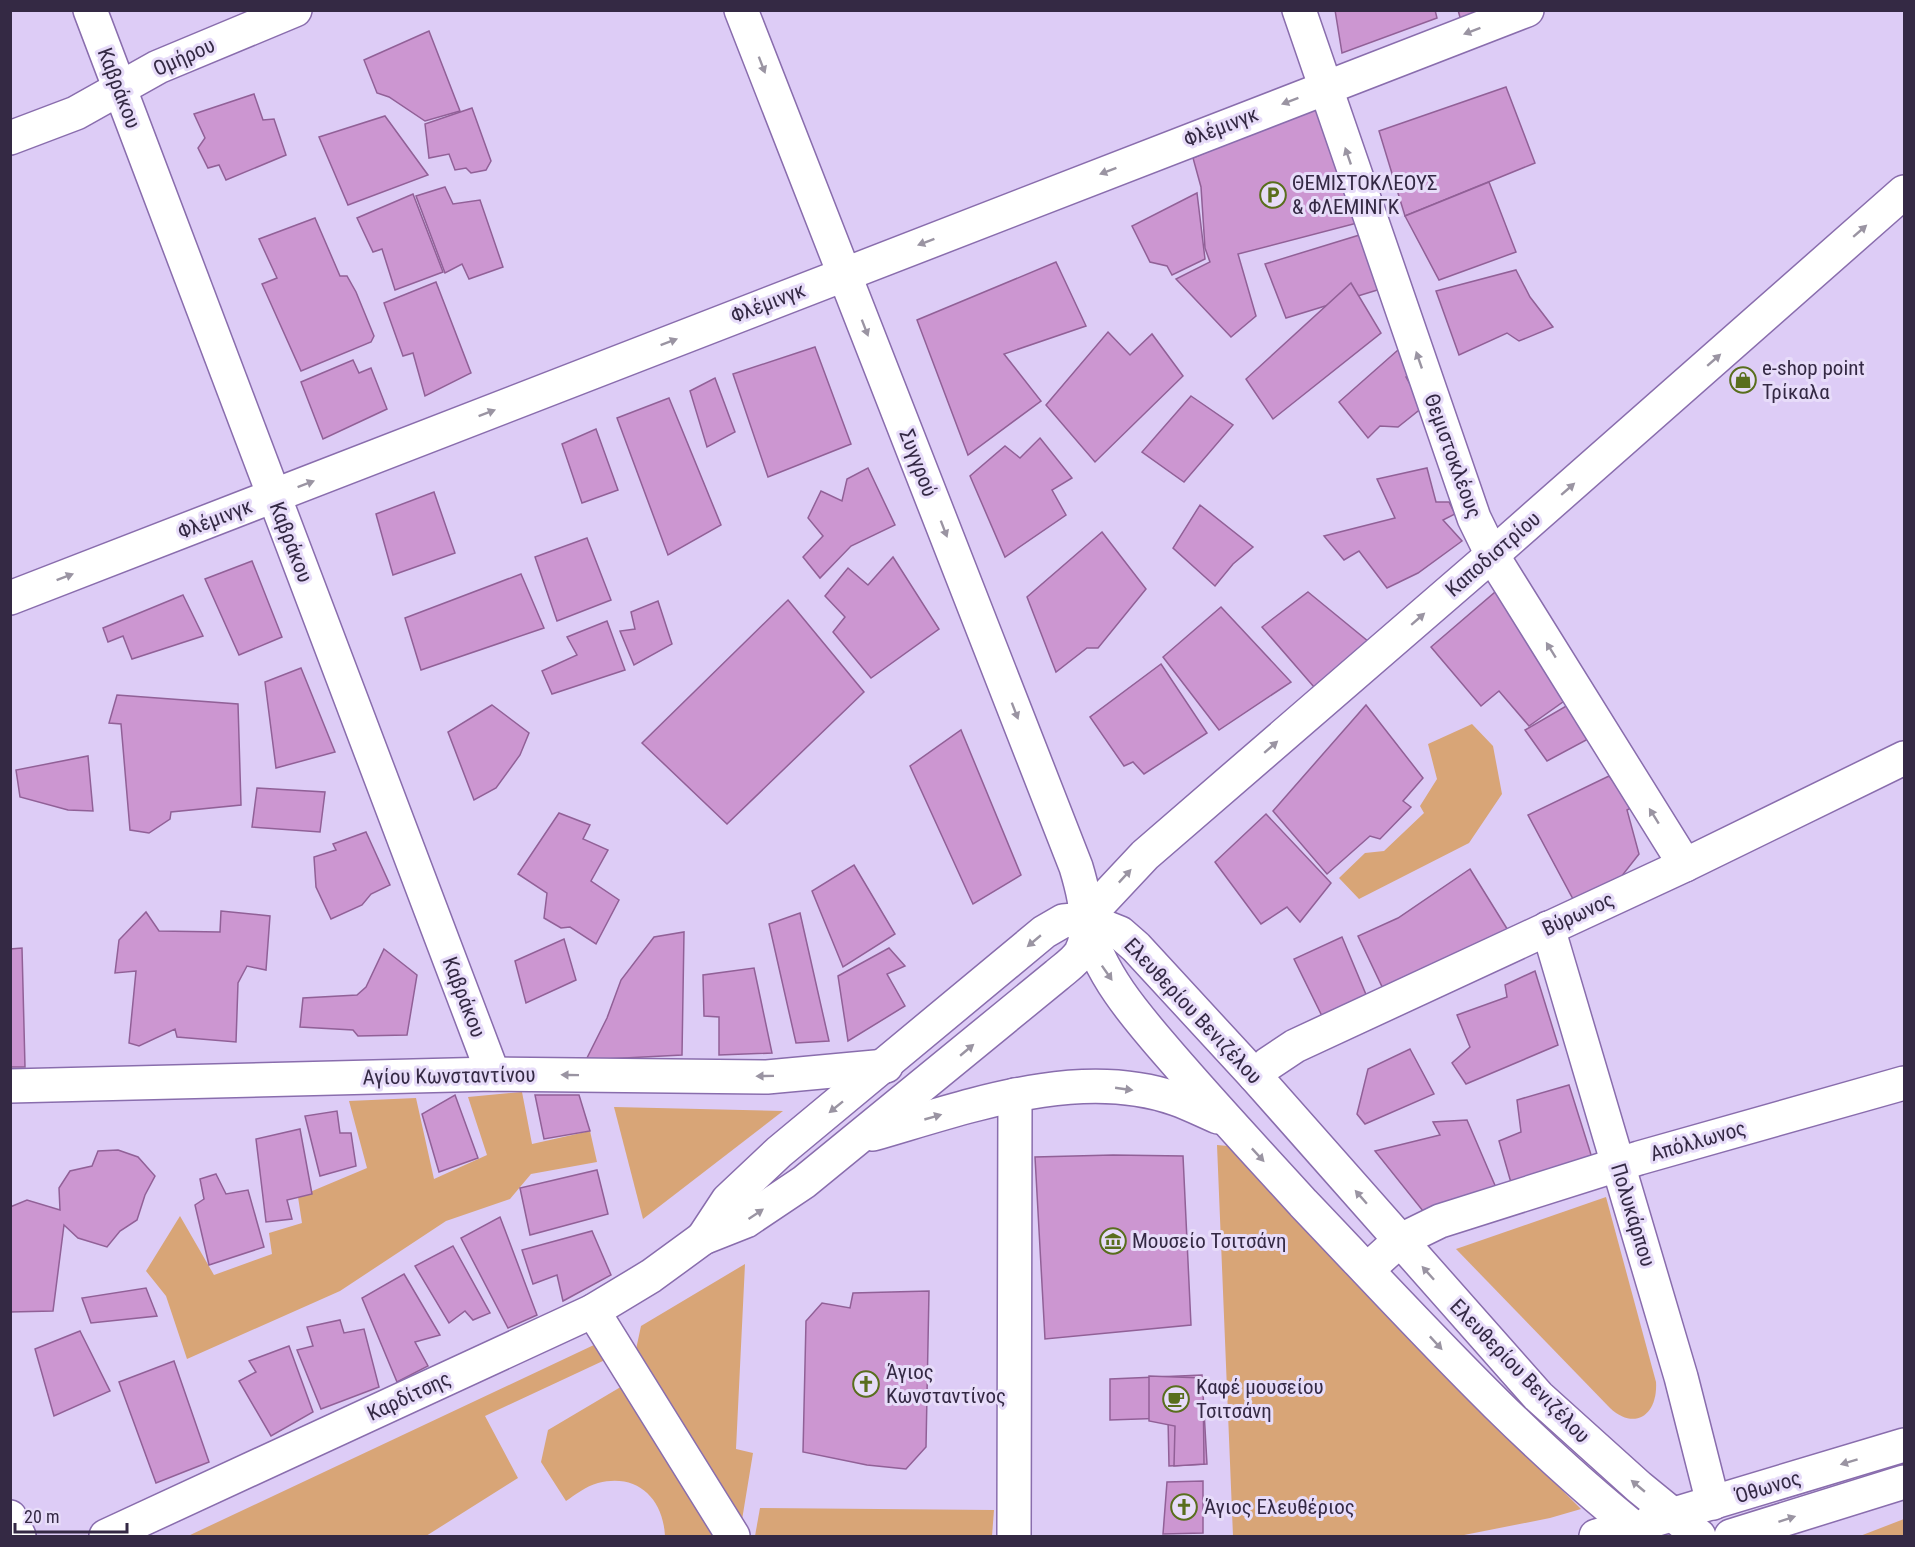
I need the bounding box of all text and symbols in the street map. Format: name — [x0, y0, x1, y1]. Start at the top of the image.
one-way arrow — [1463, 27, 1481, 37]
street label: Ομήρου — [150, 33, 218, 81]
street label: Καβράκου — [93, 44, 145, 132]
one-way arrow — [758, 56, 767, 74]
one-way arrow — [1281, 97, 1299, 106]
street label: Φλέμινγκ — [1180, 102, 1262, 152]
one-way arrow — [1342, 146, 1352, 164]
one-way arrow — [1099, 167, 1117, 177]
place label: ΘΕΜΙΣΤΟΚΛΕΟΥΣ & ΦΛΕΜΙΝΓΚ — [1292, 171, 1438, 219]
parking icon: ΘΕΜΙΣΤΟΚΛΕΟΥΣ & ΦΛΕΜΙΝΓΚ — [1258, 180, 1288, 210]
one-way arrow — [1852, 225, 1867, 238]
one-way arrow — [917, 237, 935, 247]
street label: Φλέμινγκ — [727, 278, 809, 328]
one-way arrow — [861, 319, 871, 337]
one-way arrow — [660, 337, 678, 346]
one-way arrow — [1413, 350, 1423, 368]
one-way arrow — [1706, 354, 1721, 367]
place label: e-shop point Τρίκαλα — [1762, 356, 1865, 404]
shop icon: e-shop point Τρίκαλα — [1728, 365, 1758, 395]
street label: Θεμιστοκλέους — [1419, 391, 1487, 521]
one-way arrow — [478, 408, 496, 417]
street label: Συγγρού — [894, 426, 942, 500]
one-way arrow — [297, 479, 315, 489]
one-way arrow — [1560, 483, 1575, 496]
street label: Φλέμινγκ — [174, 494, 256, 544]
street label: Καβράκου — [265, 498, 317, 586]
street label: Καποδιστρίου — [1441, 506, 1545, 602]
one-way arrow — [940, 520, 949, 538]
one-way arrow — [56, 572, 74, 581]
one-way arrow — [1410, 613, 1426, 626]
one-way arrow — [1546, 642, 1557, 658]
one-way arrow — [1010, 702, 1020, 720]
one-way arrow — [1263, 741, 1278, 754]
one-way arrow — [1649, 808, 1660, 824]
one-way arrow — [1118, 869, 1132, 884]
street label: Βύρωνος — [1538, 887, 1618, 941]
street label: Ελευθερίου Βενιζέλου — [1119, 933, 1267, 1089]
one-way arrow — [1027, 934, 1042, 947]
street label: Καβράκου — [438, 953, 490, 1041]
one-way arrow — [1101, 965, 1112, 981]
one-way arrow — [960, 1044, 975, 1056]
street label: Αγίου Κωνσταντίνου — [362, 1062, 536, 1090]
one-way arrow — [561, 1070, 580, 1080]
one-way arrow — [756, 1072, 775, 1081]
one-way arrow — [1115, 1085, 1134, 1094]
one-way arrow — [828, 1100, 844, 1113]
one-way arrow — [924, 1112, 942, 1121]
street label: Απόλλωνος — [1647, 1116, 1749, 1166]
one-way arrow — [1251, 1148, 1265, 1162]
street label: Πολυκάρπου — [1606, 1161, 1660, 1269]
one-way arrow — [1355, 1190, 1368, 1205]
one-way arrow — [748, 1209, 764, 1220]
museum icon: Μουσείο Τσιτσάνη — [1098, 1226, 1128, 1256]
place label: Μουσείο Τσιτσάνη — [1132, 1229, 1286, 1253]
one-way arrow — [1421, 1265, 1435, 1280]
street label: Ελευθερίου Βενιζέλου — [1445, 1294, 1595, 1448]
one-way arrow — [1429, 1335, 1443, 1350]
place label: Άγιος Κωνσταντίνος — [886, 1360, 1006, 1408]
street label: Καρδίτσης — [364, 1366, 454, 1426]
church icon: Άγιος Κωνσταντίνος — [851, 1369, 881, 1399]
place label: Καφέ μουσείου Τσιτσάνη — [1196, 1375, 1324, 1423]
cafe icon: Καφέ μουσείου Τσιτσάνη — [1161, 1384, 1191, 1414]
one-way arrow — [1840, 1458, 1858, 1467]
street label: Όθωνος — [1731, 1466, 1804, 1509]
one-way arrow — [1631, 1480, 1646, 1493]
church icon: Άγιος Ελευθέριος — [1169, 1492, 1199, 1522]
place label: Άγιος Ελευθέριος — [1204, 1495, 1355, 1519]
scale bar — [15, 1496, 128, 1534]
text: 20 m — [24, 1506, 59, 1527]
one-way arrow — [1778, 1514, 1796, 1523]

